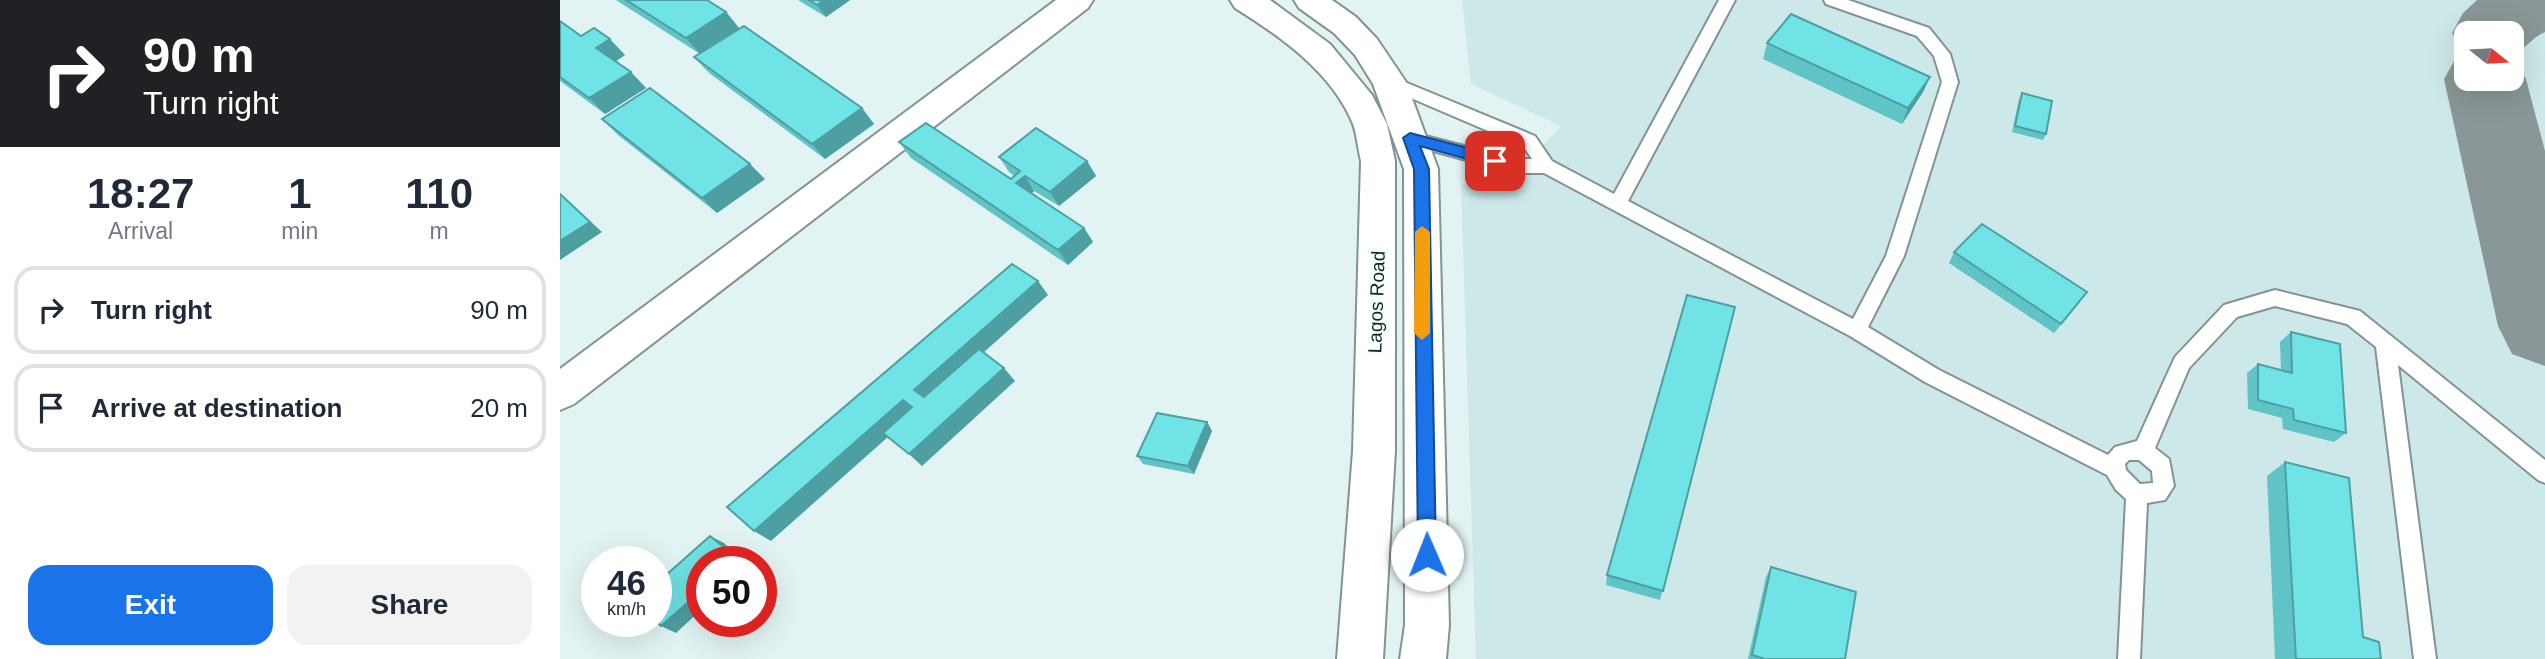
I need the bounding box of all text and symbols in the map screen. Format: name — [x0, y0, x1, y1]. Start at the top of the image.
north arrow — [2454, 21, 2524, 91]
map controls — [2454, 21, 2524, 91]
icon: right — [28, 28, 119, 119]
text: 90 m — [143, 28, 255, 82]
text: Turn right — [143, 85, 279, 121]
pin — [1465, 131, 1525, 191]
icon: arrive — [1476, 142, 1514, 180]
text: 18:27 — [87, 170, 194, 217]
text: 1 — [288, 170, 312, 217]
text: 110 — [405, 170, 473, 217]
text: Arrival — [108, 218, 173, 244]
text: min — [281, 218, 318, 244]
text: m — [430, 218, 449, 244]
street label: Lagos Road — [1364, 250, 1389, 354]
icon: right — [32, 291, 70, 329]
text: Turn right — [91, 295, 212, 325]
text: 90 m — [470, 295, 528, 325]
icon: arrive — [32, 389, 70, 427]
text: Arrive at destination — [91, 393, 342, 423]
text: 20 m — [470, 393, 528, 423]
position arrow — [1390, 518, 1464, 592]
speed limit sign: 50 — [686, 546, 777, 637]
text: 46 — [607, 563, 646, 602]
button: Exit — [28, 565, 273, 645]
button: Share — [287, 565, 532, 645]
text: km/h — [607, 599, 646, 619]

